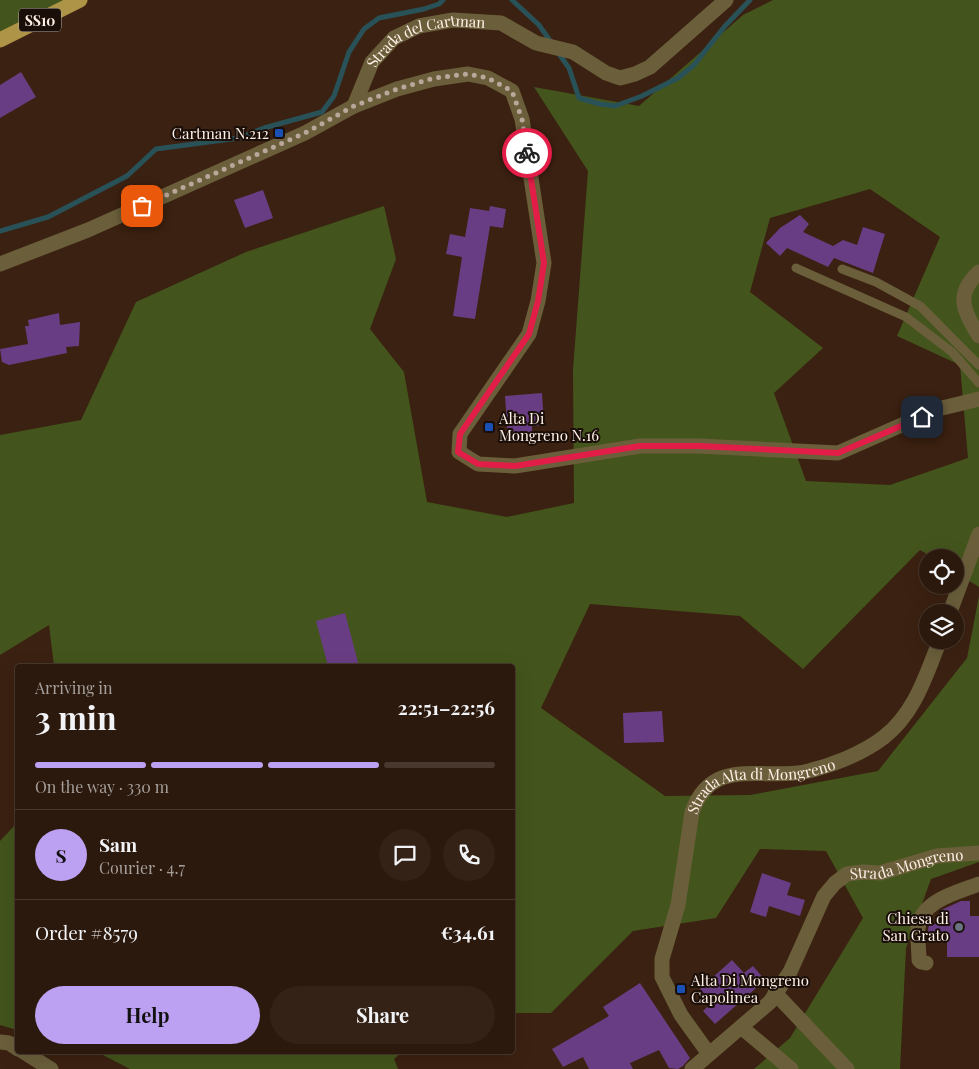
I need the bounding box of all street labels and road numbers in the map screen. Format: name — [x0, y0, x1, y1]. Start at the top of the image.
road number: SS10 — [19, 8, 61, 32]
street label: Strada del Cartman — [361, 10, 486, 70]
street label: Strada Alta di Mongreno — [682, 754, 838, 817]
street label: Strada Mongreno — [848, 844, 964, 884]

